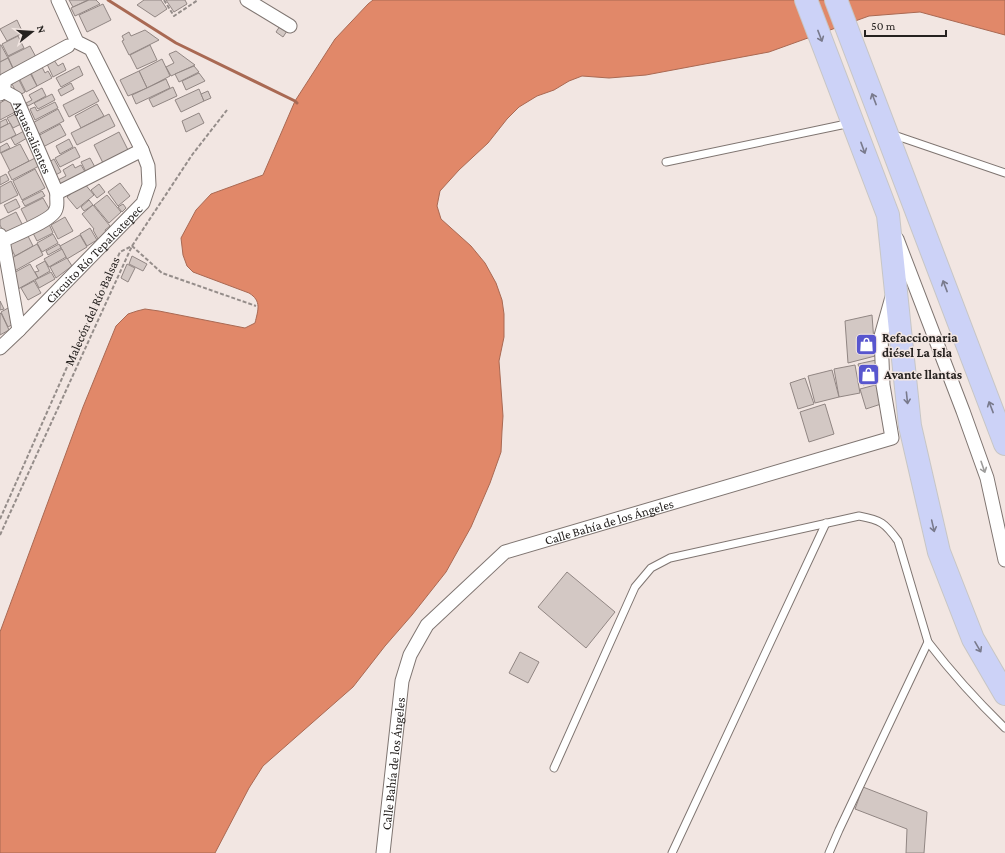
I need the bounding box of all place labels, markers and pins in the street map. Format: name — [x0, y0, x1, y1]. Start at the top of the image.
place label: Refaccionaria diésel La Isla — [882, 330, 958, 360]
shop icon: Refaccionaria diésel La Isla — [853, 331, 879, 357]
shop icon: Avante llantas — [855, 361, 881, 387]
place label: Avante llantas — [883, 367, 962, 382]

